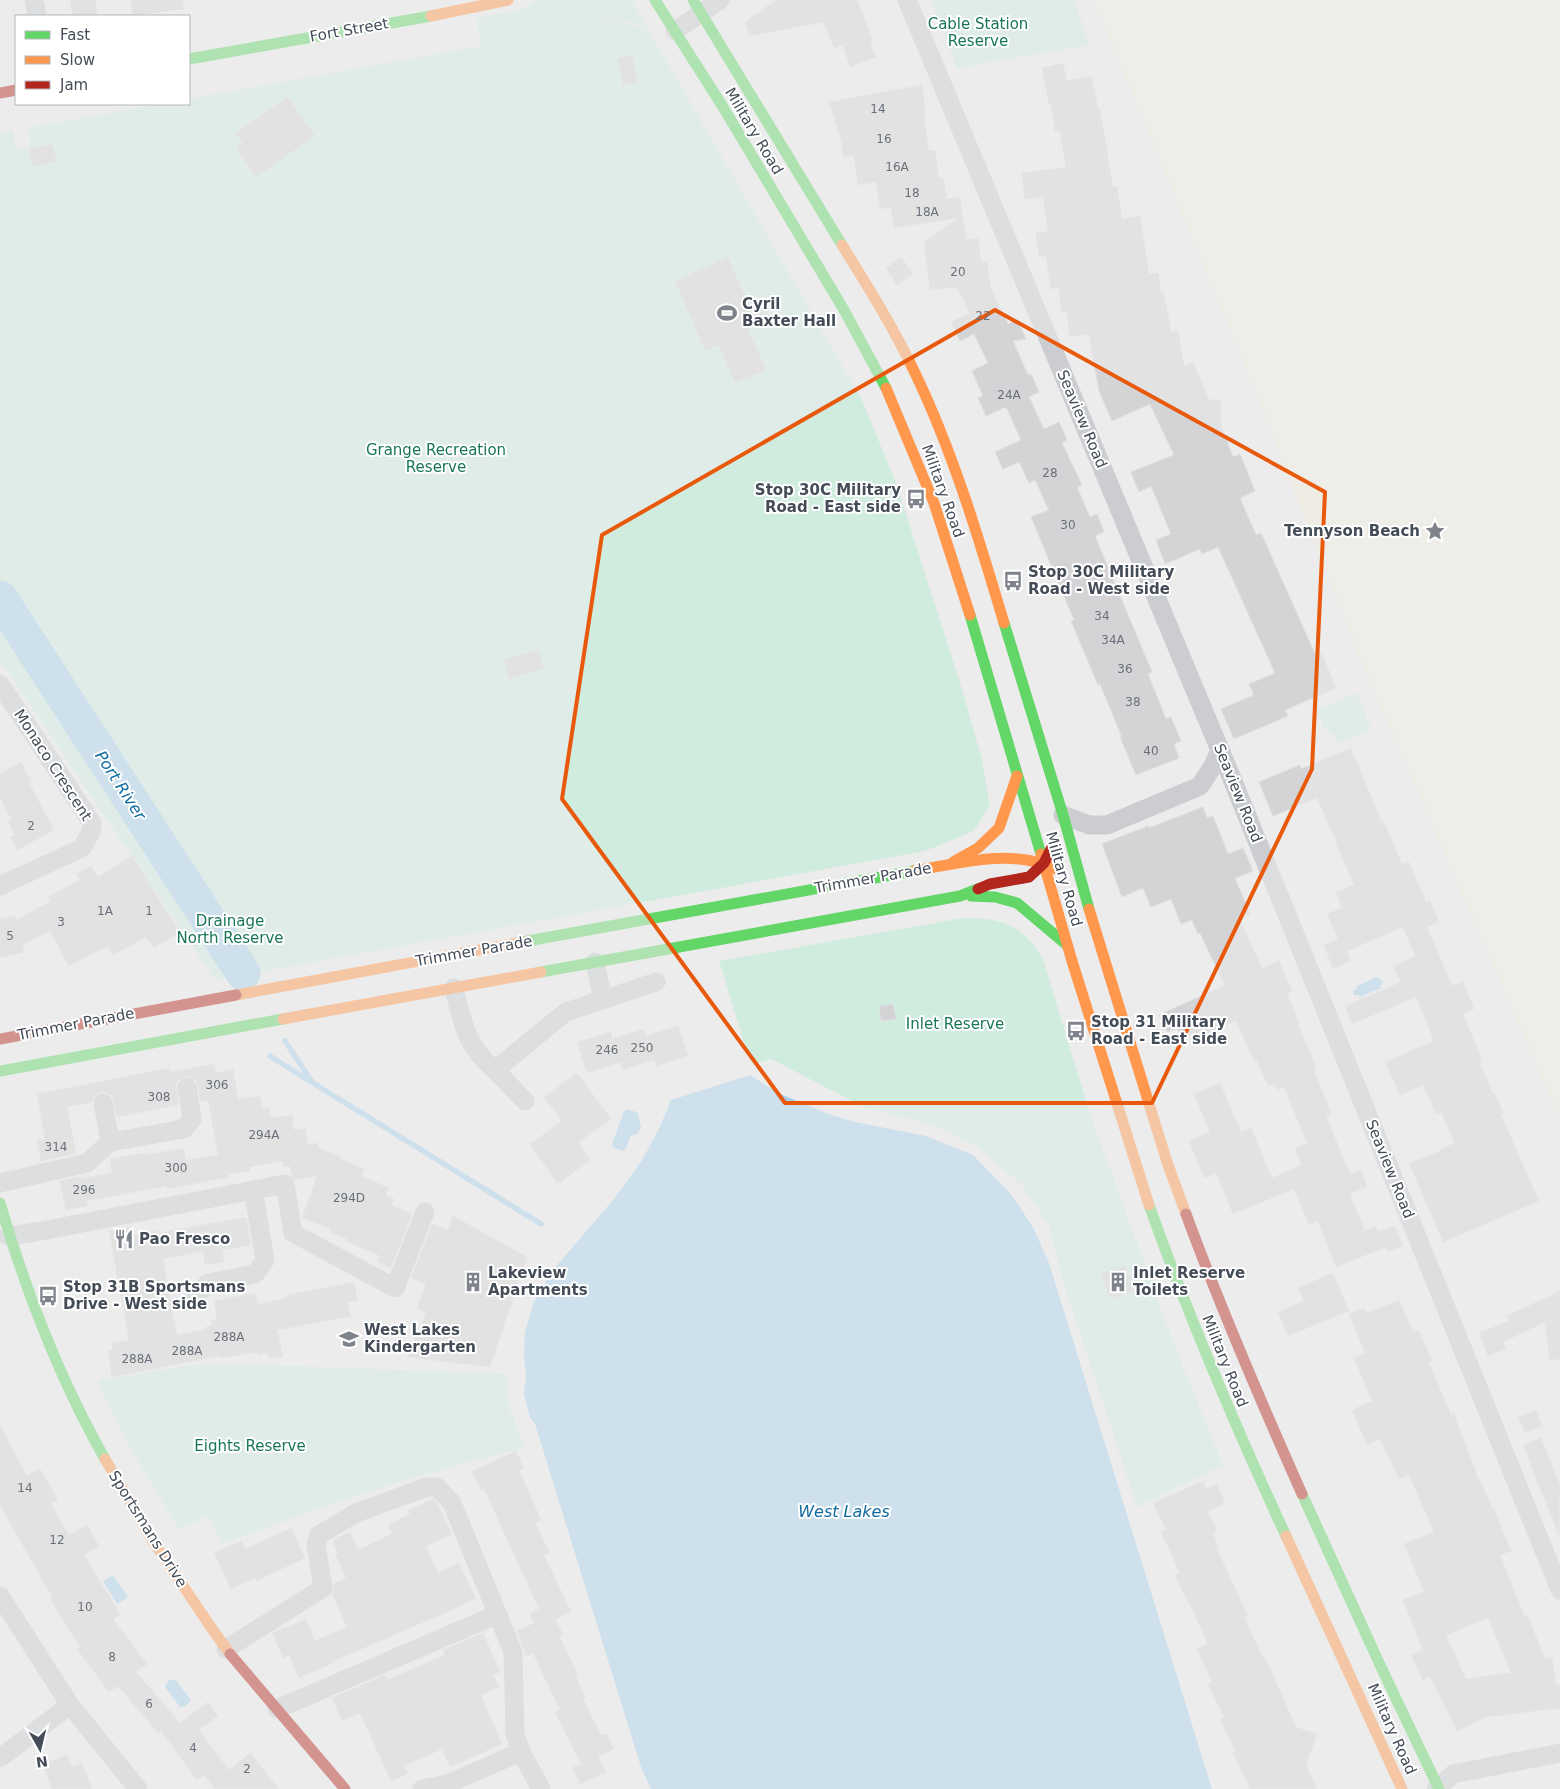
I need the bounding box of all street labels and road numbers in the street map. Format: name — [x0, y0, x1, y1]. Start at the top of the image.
street label: Fort Street — [308, 14, 390, 46]
street label: Military Road — [721, 84, 787, 178]
street label: Seaview Road — [1053, 367, 1111, 471]
street label: Military Road — [918, 442, 968, 540]
street label: Monaco Crescent — [10, 706, 96, 824]
street label: Seaview Road — [1210, 741, 1266, 845]
street label: Military Road — [1042, 829, 1086, 929]
street label: Trimmer Parade — [812, 859, 933, 897]
street label: Trimmer Parade — [413, 932, 534, 970]
street label: Trimmer Parade — [15, 1004, 136, 1044]
street label: Seaview Road — [1362, 1117, 1418, 1221]
street label: Military Road — [1198, 1312, 1252, 1410]
street label: Sportsmans Drive — [105, 1467, 191, 1591]
street label: Military Road — [1364, 1681, 1420, 1777]

